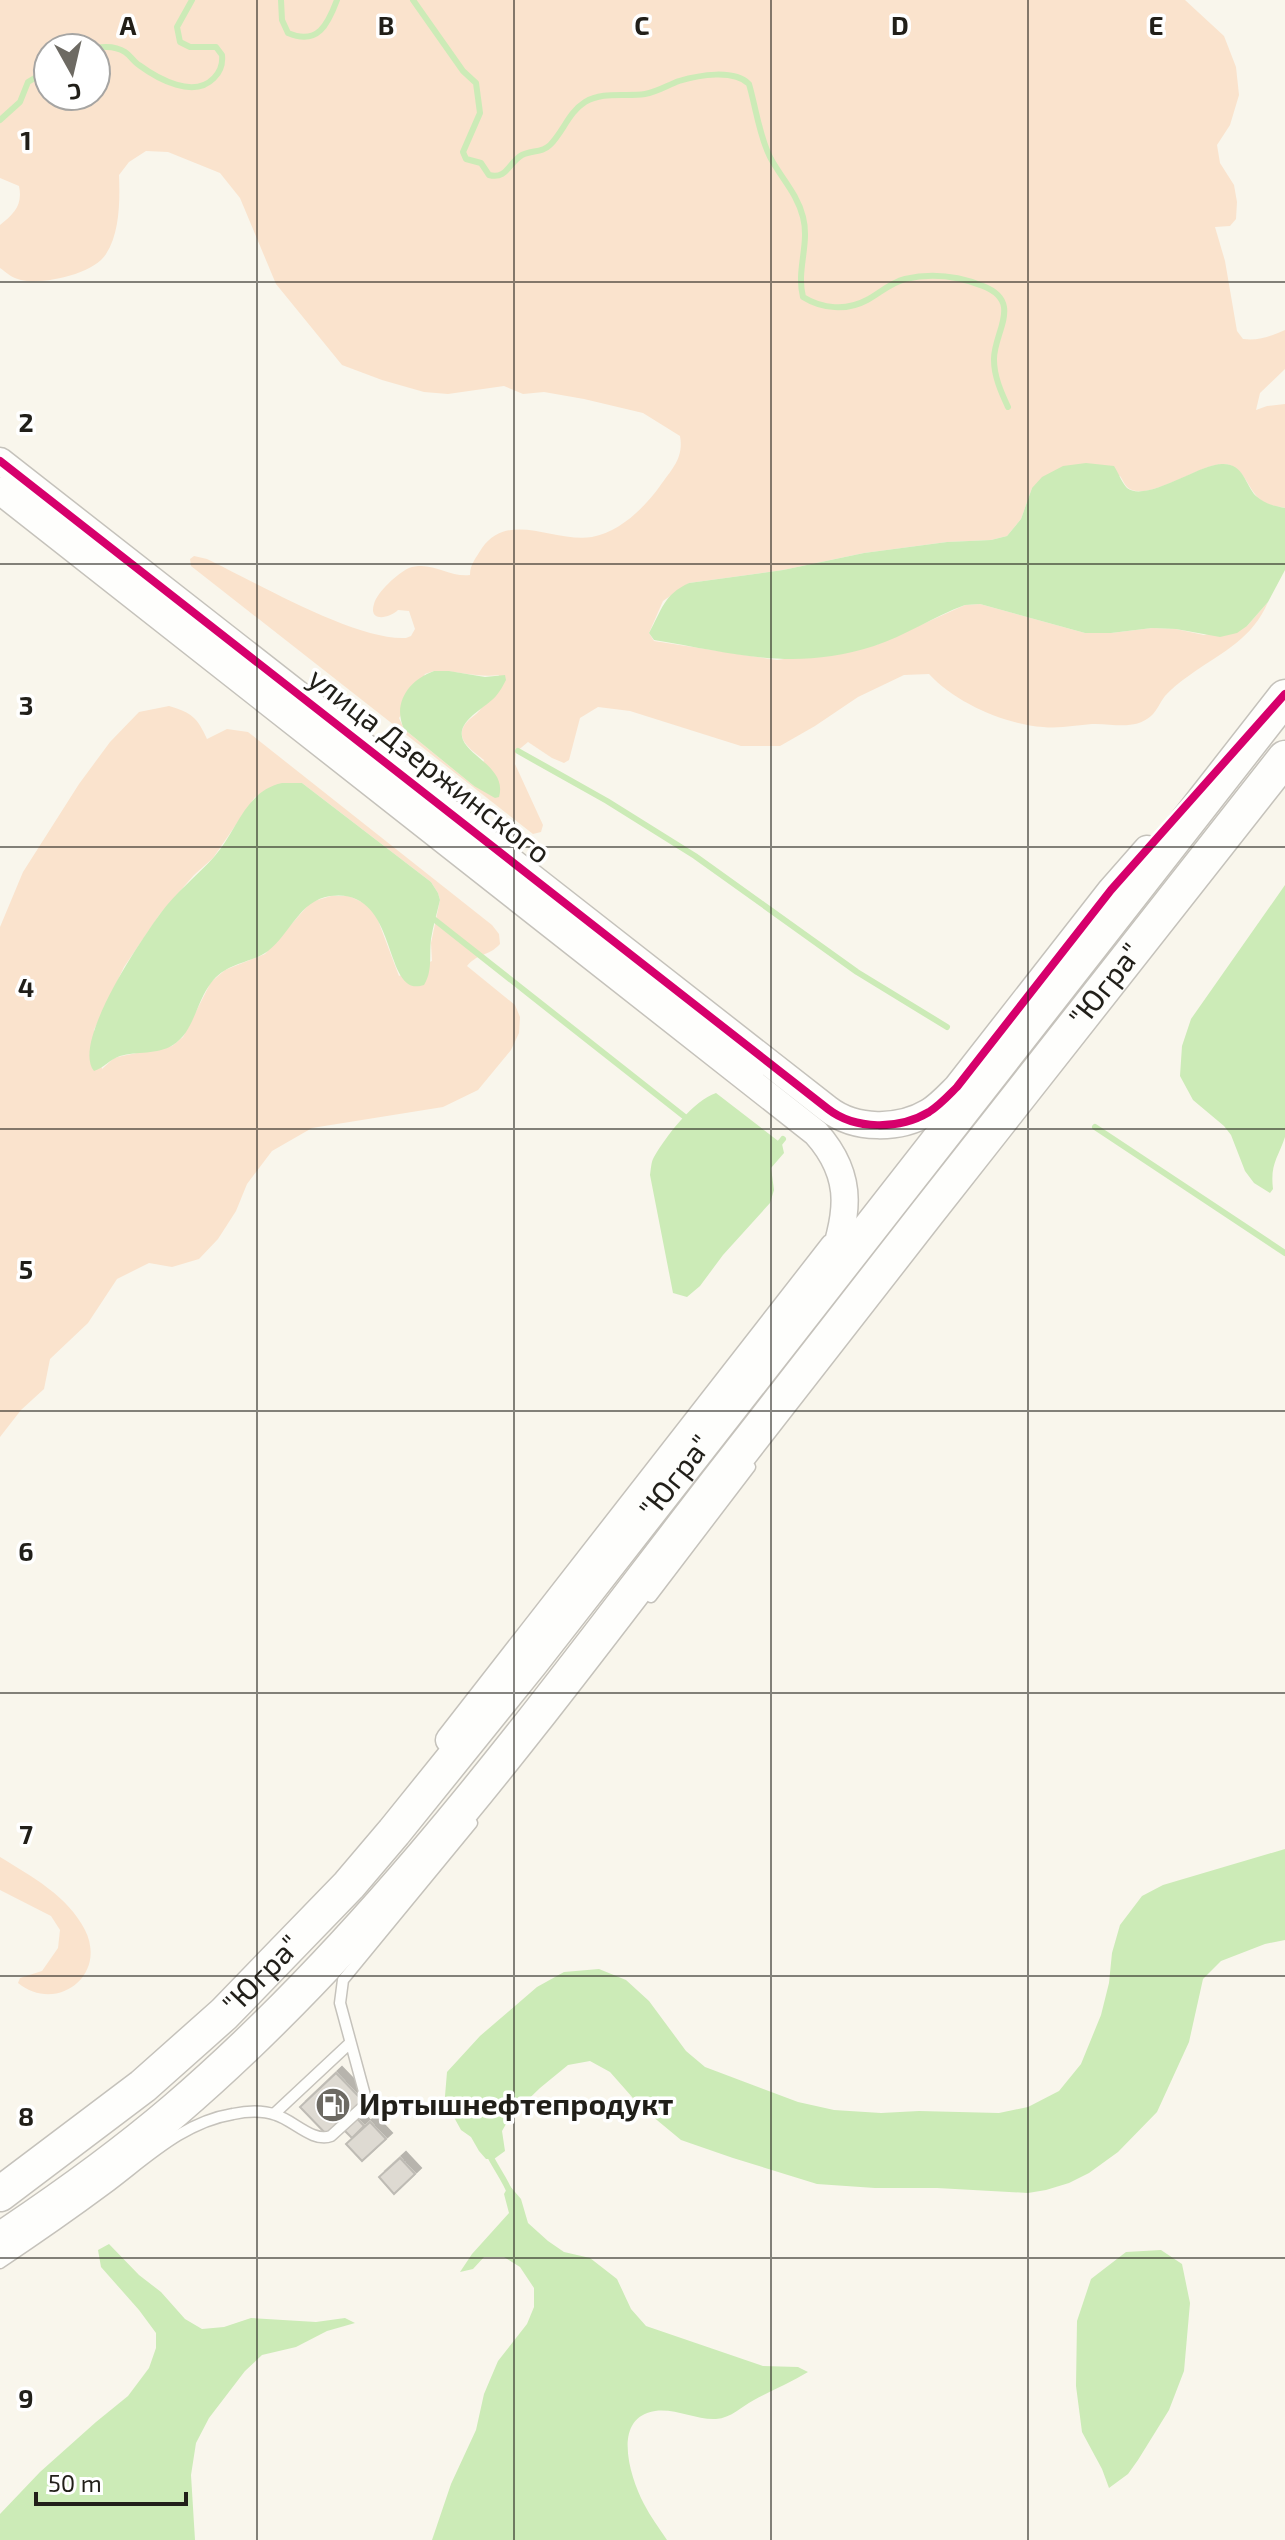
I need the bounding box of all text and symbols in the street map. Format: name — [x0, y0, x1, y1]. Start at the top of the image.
text: A — [120, 9, 137, 40]
text: B — [378, 9, 394, 40]
text: C — [634, 9, 650, 40]
text: D — [891, 9, 909, 40]
text: E — [1148, 9, 1164, 40]
north arrow — [32, 32, 112, 112]
text: С — [67, 79, 83, 107]
text: 1 — [20, 124, 32, 155]
text: 2 — [18, 406, 34, 437]
street label: улица Дзержинского — [301, 659, 558, 871]
text: 3 — [19, 689, 33, 720]
street label: "Югра" — [1060, 935, 1148, 1033]
text: 4 — [18, 971, 34, 1002]
text: 5 — [19, 1253, 33, 1284]
street label: "Югра" — [630, 1427, 718, 1525]
text: 6 — [18, 1535, 34, 1566]
text: 7 — [19, 1818, 33, 1849]
street label: "Югра" — [214, 1926, 307, 2021]
place label: Иртышнефтепродукт — [359, 2085, 674, 2122]
fuel station icon: Иртышнефтепродукт — [314, 2086, 352, 2124]
text: 8 — [18, 2100, 34, 2131]
text: 9 — [18, 2382, 34, 2413]
scale bar — [36, 2456, 186, 2506]
text: 50 m — [48, 2468, 102, 2497]

